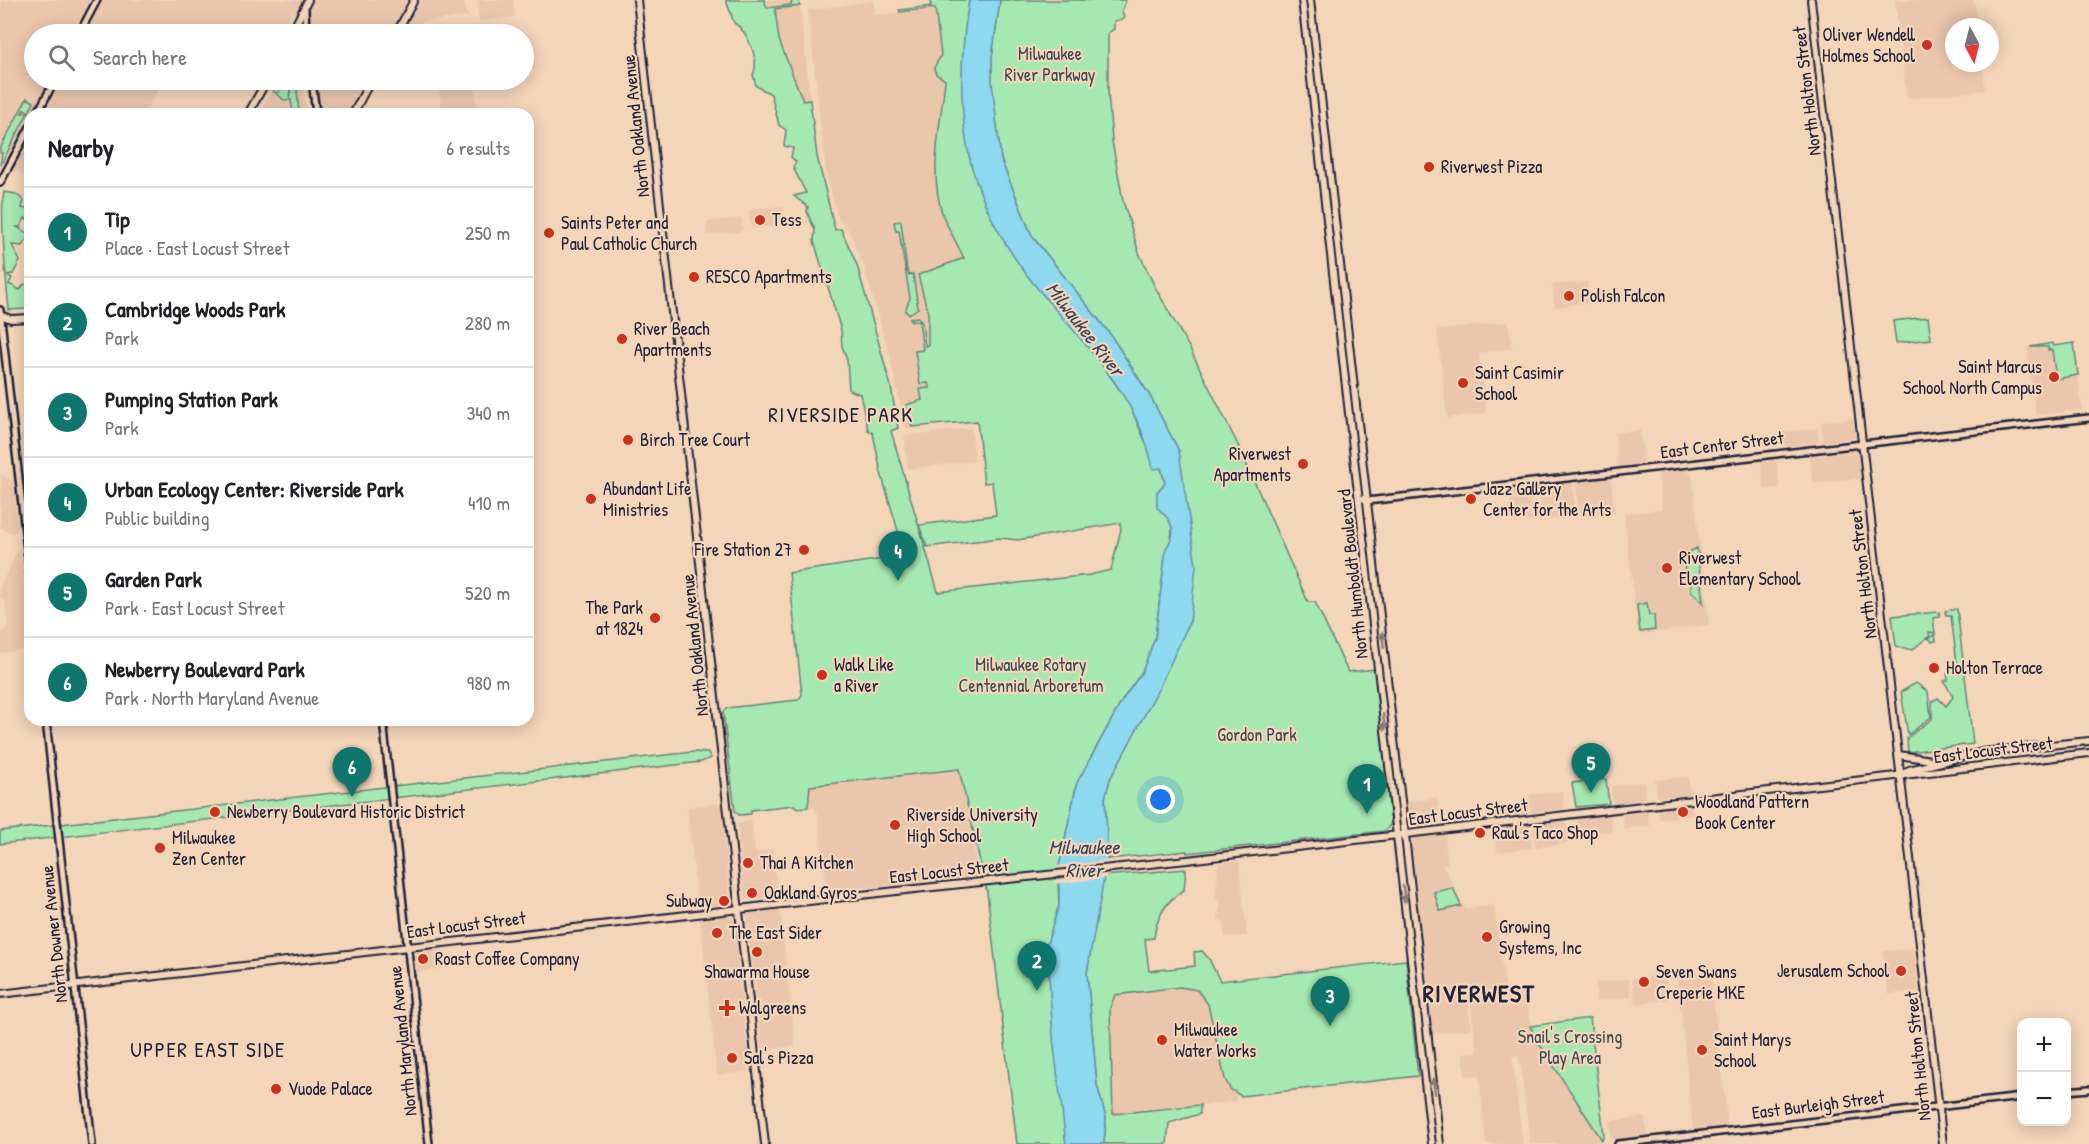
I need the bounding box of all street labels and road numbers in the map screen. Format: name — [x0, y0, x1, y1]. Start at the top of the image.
street label: North Holton Street — [1786, 24, 1827, 157]
street label: North Oakland Avenue — [616, 54, 655, 198]
street label: East Center Street — [1659, 424, 1786, 464]
street label: North Humboldt Boulevard — [1331, 488, 1374, 660]
street label: North Holton Street — [1842, 507, 1883, 640]
street label: North Oakland Avenue — [675, 573, 714, 717]
street label: East Locust Street — [1932, 730, 2055, 769]
street label: East Locust Street — [1407, 792, 1530, 831]
street label: East Locust Street — [888, 852, 1011, 889]
street label: North Downer Avenue — [34, 864, 73, 1004]
street label: East Locust Street — [405, 905, 528, 944]
street label: North Maryland Avenue — [382, 965, 423, 1117]
street label: North Holton Street — [1898, 989, 1937, 1122]
street label: East Burleigh Street — [1750, 1084, 1886, 1125]

